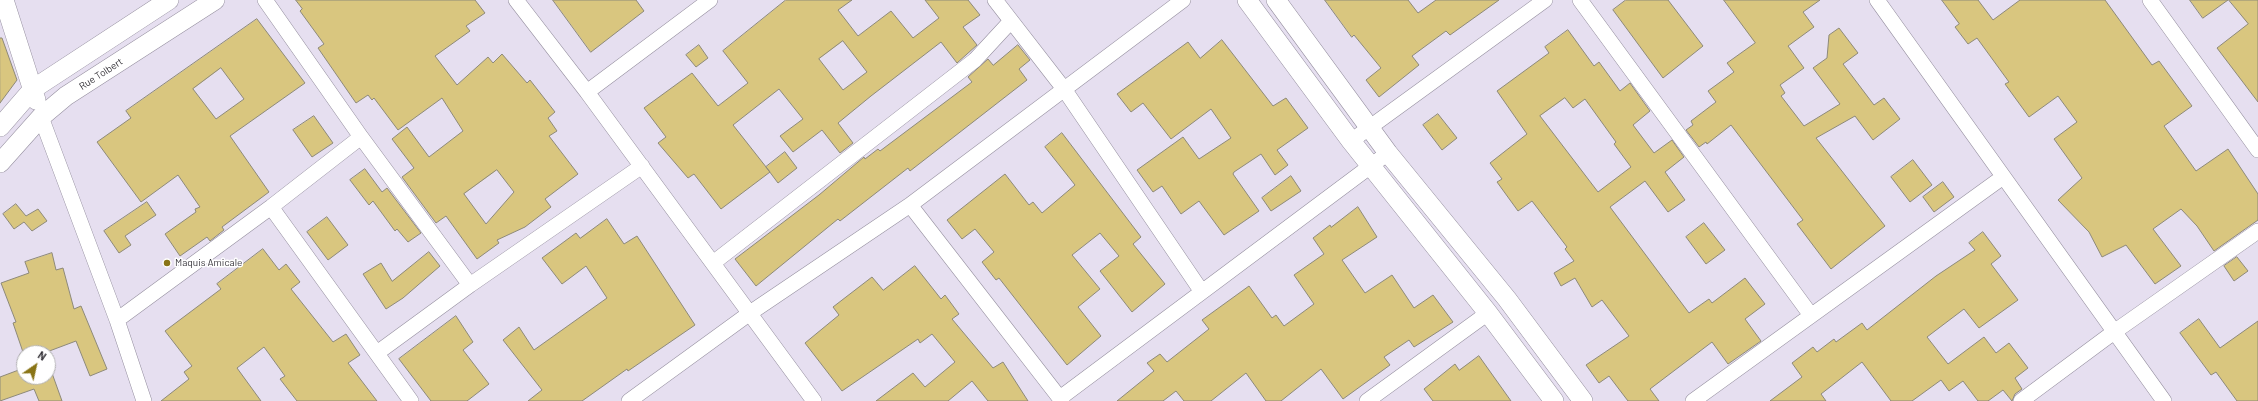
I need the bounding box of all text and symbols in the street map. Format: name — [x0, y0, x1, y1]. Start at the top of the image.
street label: Rue Tolbert — [77, 55, 125, 93]
place label: Maquis Amicale — [175, 257, 242, 269]
marker: Maquis Amicale — [162, 258, 172, 268]
north arrow — [16, 345, 56, 385]
text: N — [36, 348, 49, 363]

